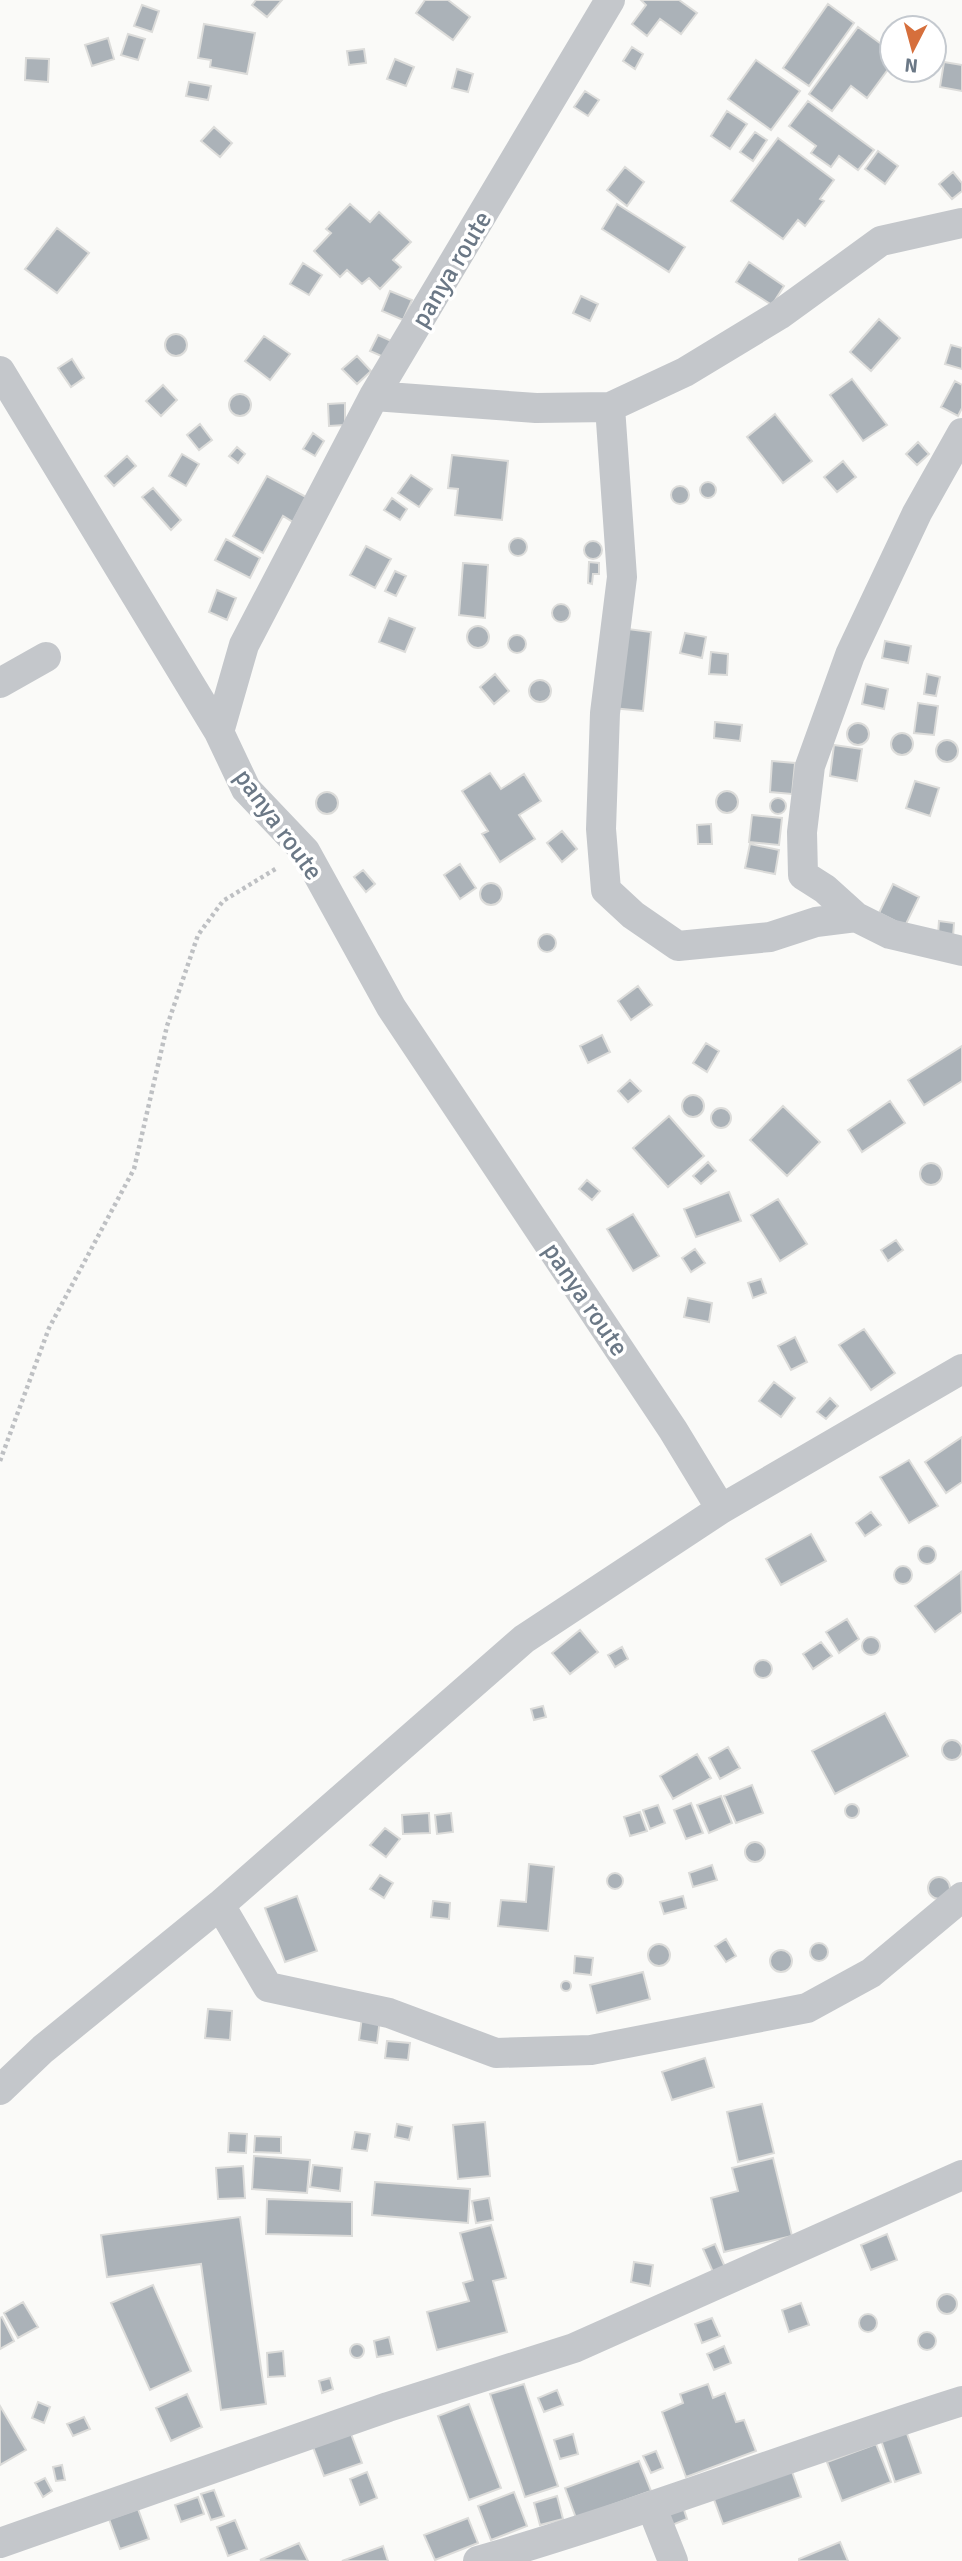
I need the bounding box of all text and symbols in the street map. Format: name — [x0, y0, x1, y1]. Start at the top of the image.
north arrow — [878, 14, 948, 84]
text: N — [904, 52, 919, 78]
street label: panya route — [405, 205, 499, 334]
street label: panya route — [227, 763, 329, 887]
street label: panya route — [536, 1237, 635, 1362]

